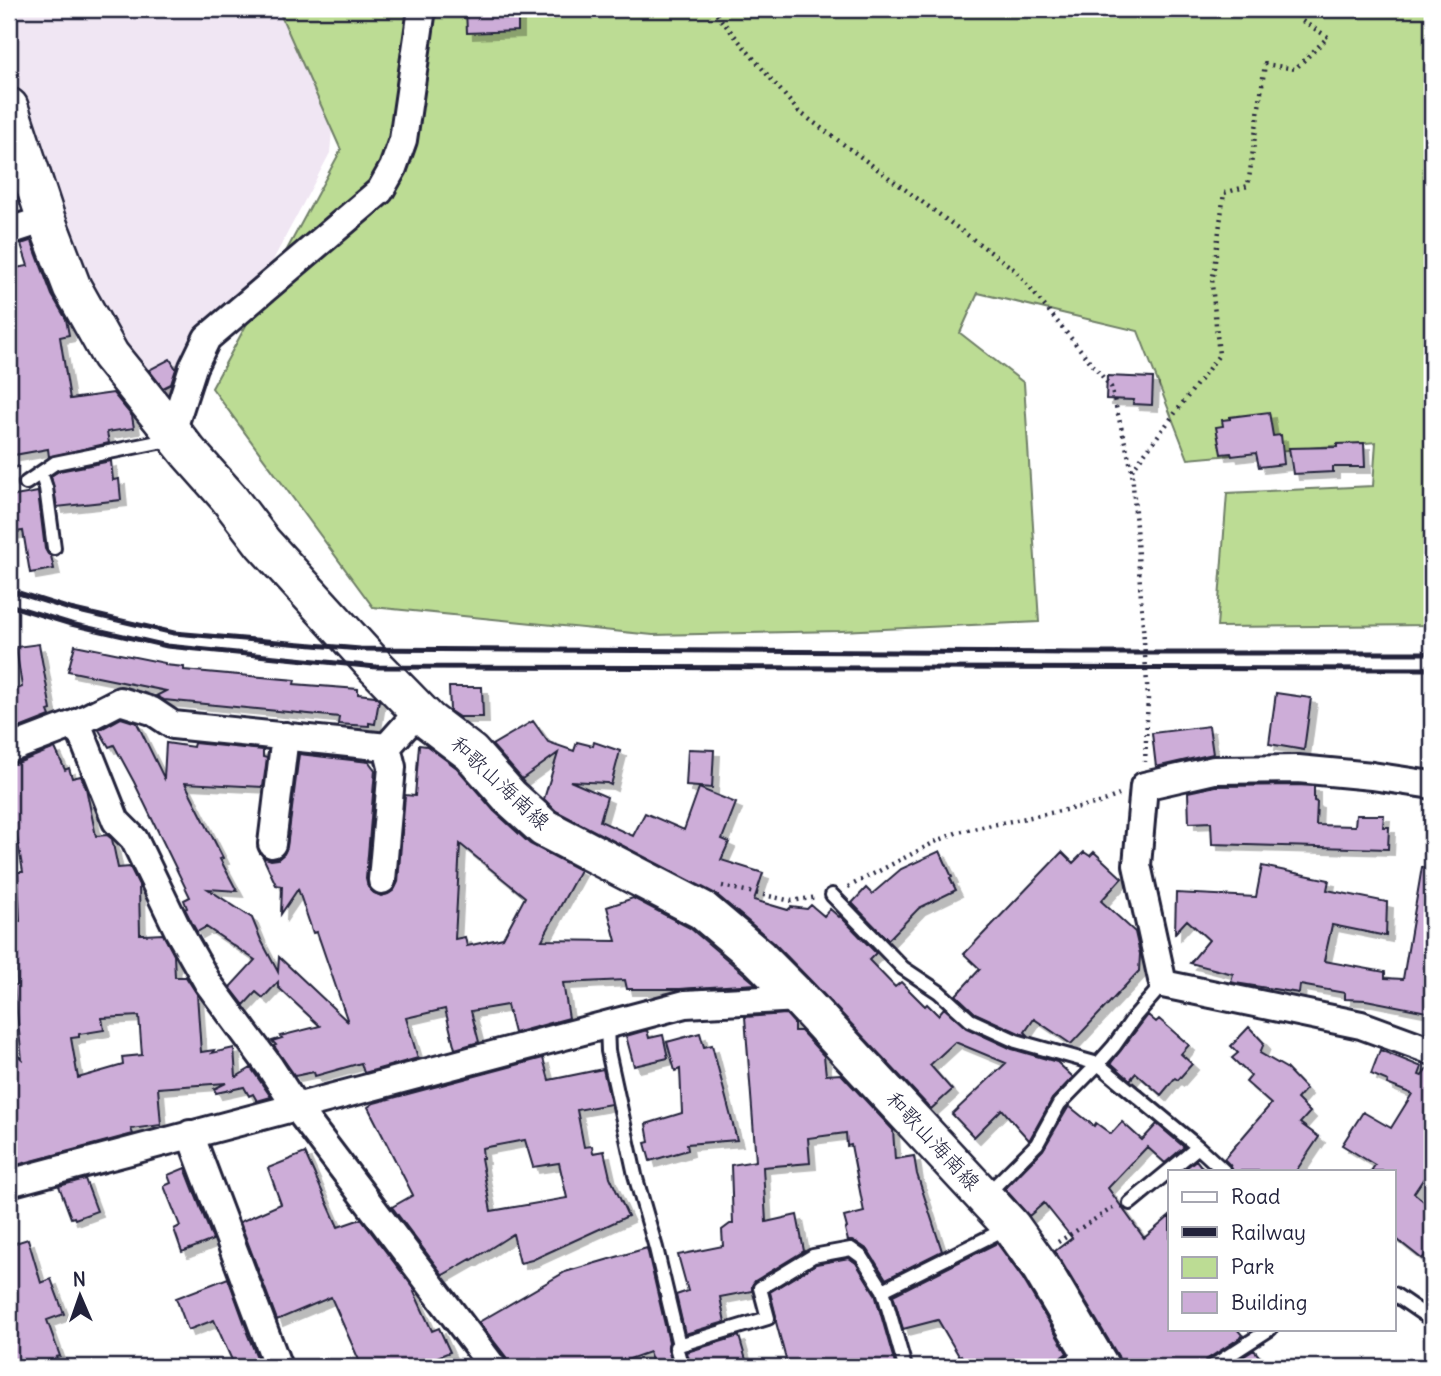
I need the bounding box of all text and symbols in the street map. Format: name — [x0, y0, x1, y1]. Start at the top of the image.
street label: 和歌山海南線 — [445, 730, 556, 835]
street label: 和歌山海南線 — [881, 1085, 986, 1196]
legend — [1168, 1170, 1396, 1330]
text: Road — [1231, 1183, 1280, 1210]
text: Railway — [1231, 1219, 1306, 1246]
text: Park — [1231, 1253, 1274, 1280]
north arrow — [46, 1260, 116, 1330]
text: N — [72, 1267, 86, 1291]
text: Building — [1231, 1289, 1307, 1316]

